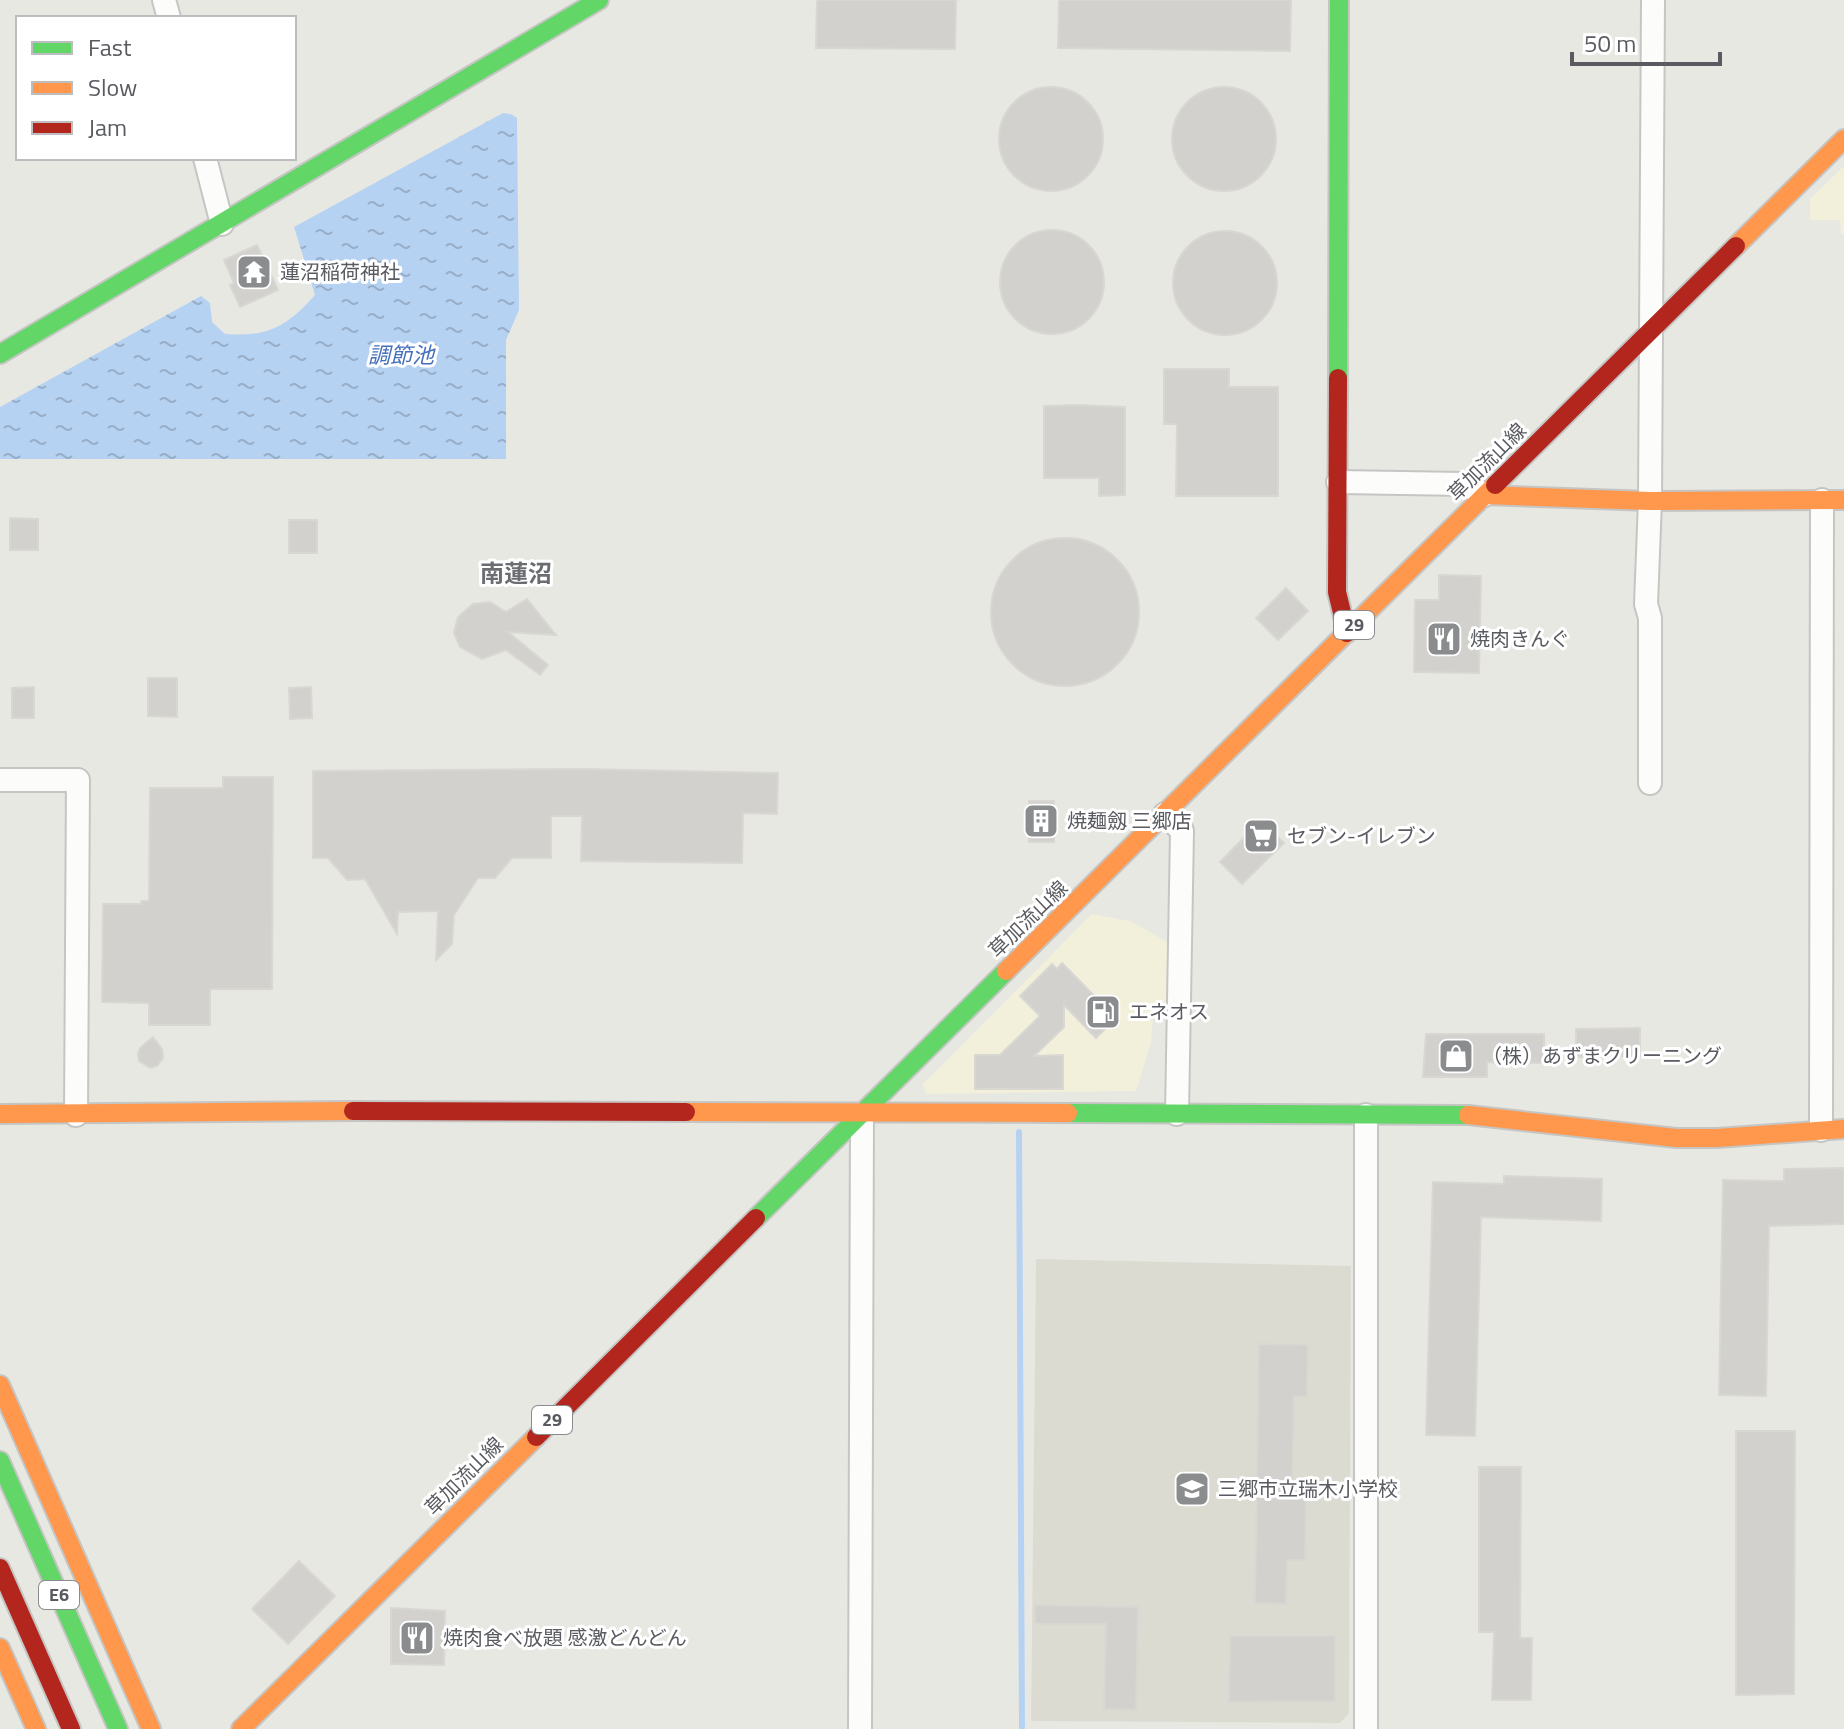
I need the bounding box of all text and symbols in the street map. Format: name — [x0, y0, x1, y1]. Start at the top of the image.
legend — [16, 16, 296, 160]
scale bar — [1572, 16, 1720, 66]
text: 50 m — [1584, 25, 1636, 61]
text: Fast — [88, 29, 132, 65]
text: Slow — [88, 69, 137, 105]
text: Jam — [88, 109, 127, 145]
temple icon: 蓮沼稲荷神社 — [235, 253, 273, 291]
place label: 蓮沼稲荷神社 — [280, 256, 400, 287]
water label: 調節池 — [368, 338, 436, 372]
street label: 草加流山線 — [1440, 415, 1533, 508]
district label: 南蓮沼 — [480, 555, 552, 591]
road number: 29 — [1334, 611, 1374, 639]
restaurant icon: 焼肉きんぐ — [1425, 620, 1463, 658]
place label: 焼肉きんぐ — [1470, 623, 1570, 654]
building icon: 焼麺劔 三郷店 — [1022, 802, 1060, 840]
place label: 焼麺劔 三郷店 — [1067, 805, 1191, 836]
supermarket icon: セブン-イレブン — [1242, 817, 1280, 855]
place label: セブン-イレブン — [1287, 820, 1436, 851]
street label: 草加流山線 — [981, 873, 1074, 965]
fuel station icon: エネオス — [1084, 993, 1122, 1031]
place label: エネオス — [1129, 996, 1209, 1027]
shop icon: （株）あずまクリーニング — [1437, 1037, 1475, 1075]
place label: （株）あずまクリーニング — [1482, 1040, 1722, 1071]
road number: 29 — [532, 1406, 572, 1434]
street label: 草加流山線 — [417, 1429, 510, 1522]
school or university icon: 三郷市立瑞木小学校 — [1173, 1470, 1211, 1508]
place label: 三郷市立瑞木小学校 — [1218, 1473, 1398, 1504]
road number: E6 — [39, 1581, 79, 1609]
restaurant icon: 焼肉食べ放題 感激どんどん — [398, 1619, 436, 1657]
place label: 焼肉食べ放題 感激どんどん — [443, 1622, 687, 1653]

